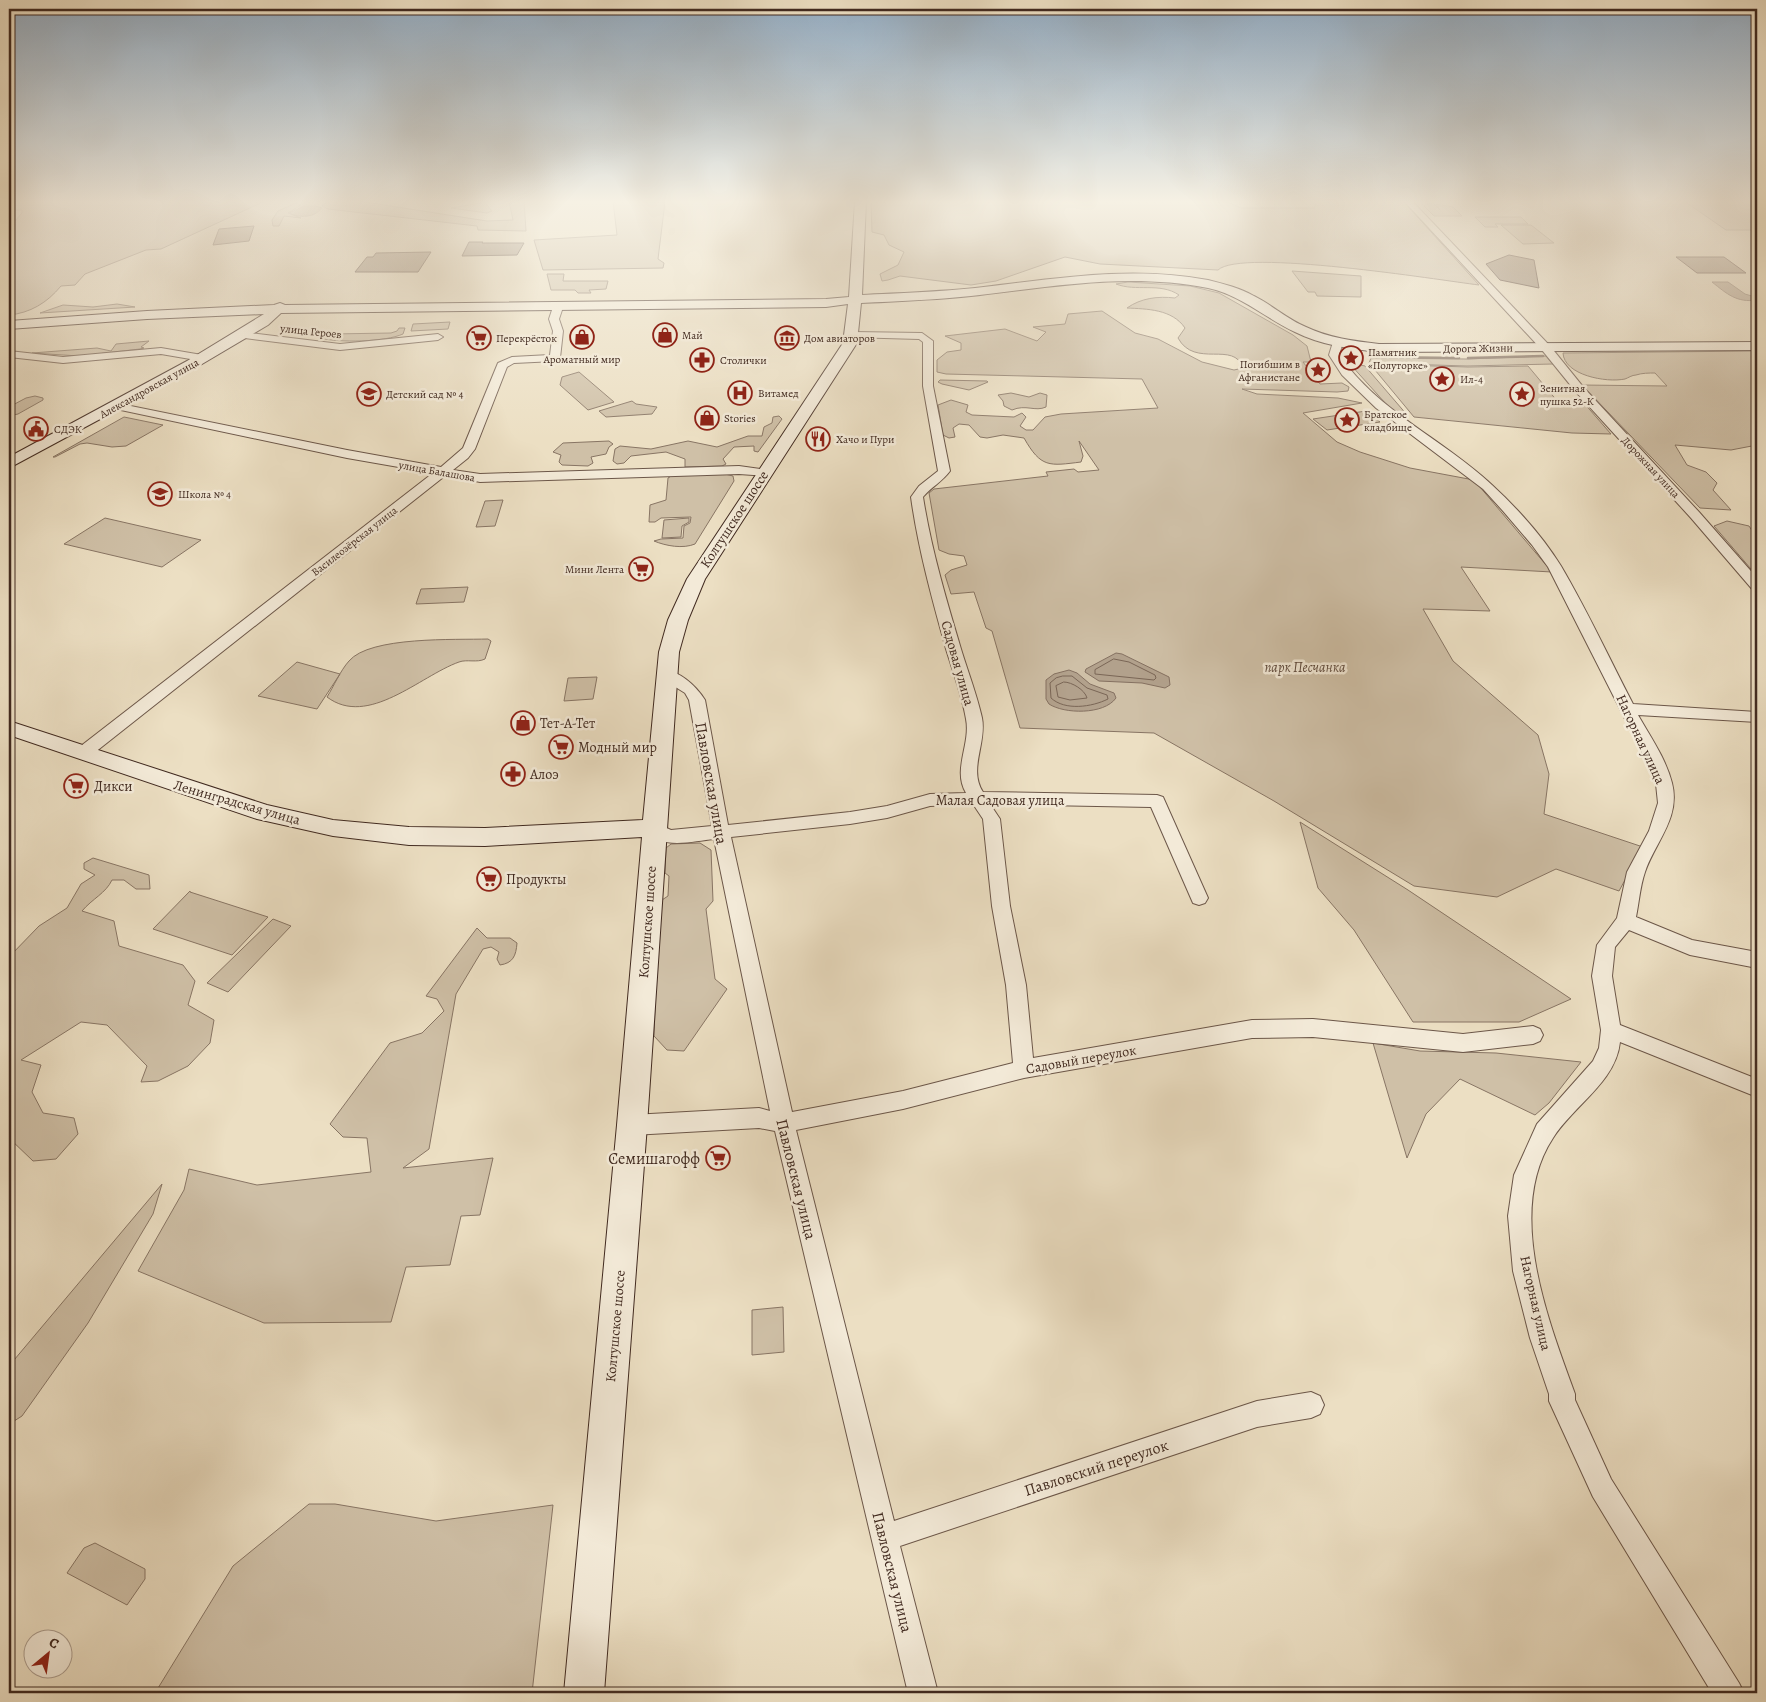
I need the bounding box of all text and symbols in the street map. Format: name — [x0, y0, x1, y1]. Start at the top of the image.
street label: улица Героев — [279, 321, 342, 342]
shop icon: Май — [652, 322, 678, 348]
shop icon: Ароматный мир — [569, 324, 595, 350]
supermarket icon: Перекрёсток — [466, 325, 492, 351]
museum icon: Дом авиаторов — [774, 325, 800, 351]
place label: Май — [682, 328, 703, 343]
place label: Перекрёсток — [496, 331, 557, 346]
place label: Дом авиаторов — [804, 331, 875, 346]
street label: Дорога Жизни — [1443, 340, 1513, 357]
place icon: Памятник «Полуторке» — [1338, 345, 1364, 371]
place label: Памятник «Полуторке» — [1368, 345, 1428, 373]
pharmacy icon: Столички — [689, 347, 715, 373]
place label: Ароматный мир — [543, 352, 621, 367]
place label: Столички — [720, 353, 767, 368]
street label: Александровская улица — [96, 354, 202, 422]
place label: Погибшим в Афганистане — [1237, 357, 1300, 385]
place icon: Погибшим в Афганистане — [1305, 357, 1331, 383]
place icon: Ил-4 — [1429, 366, 1455, 392]
place label: Ил-4 — [1460, 372, 1483, 387]
hospital icon: Витамед — [727, 380, 753, 406]
school or university icon: Детский сад № 4 — [356, 381, 382, 407]
place icon: Зенитная пушка 52-К — [1509, 381, 1535, 407]
place label: Зенитная пушка 52-К — [1540, 381, 1594, 409]
place label: Витамед — [758, 386, 799, 401]
place label: Детский сад № 4 — [386, 387, 463, 402]
shop icon: Stories — [694, 405, 720, 431]
place icon: Братское кладбище — [1334, 407, 1360, 433]
place label: Братское кладбище — [1364, 407, 1412, 435]
place label: Stories — [724, 411, 756, 426]
public building icon: СДЭК — [23, 416, 49, 442]
place label: СДЭК — [54, 422, 82, 437]
restaurant icon: Хачо и Пури — [805, 426, 831, 452]
place label: Хачо и Пури — [836, 432, 895, 447]
street label: Дорожная улица — [1618, 433, 1684, 502]
street label: улица Балашова — [397, 457, 477, 486]
street label: Колтушское шоссе — [696, 467, 773, 572]
school or university icon: Школа № 4 — [147, 481, 173, 507]
place label: Школа № 4 — [178, 487, 231, 502]
street label: Василеозёрская улица — [308, 502, 401, 580]
supermarket icon: Мини Лента — [628, 556, 654, 582]
place label: Мини Лента — [565, 562, 625, 577]
street label: Садовая улица — [936, 618, 979, 708]
park label: парк Песчанка — [1264, 658, 1346, 677]
street label: Нагорная улица — [1611, 691, 1670, 788]
shop icon: Тет-А-Тет — [510, 710, 536, 736]
place label: Тет-А-Тет — [540, 714, 595, 733]
street label: Павловская улица — [689, 720, 733, 847]
supermarket icon: Модный мир — [548, 734, 574, 760]
place label: Модный мир — [578, 738, 657, 757]
pharmacy icon: Алоэ — [500, 761, 526, 787]
place label: Алоэ — [529, 765, 559, 784]
supermarket icon: Дикси — [63, 773, 89, 799]
street label: Ленинградская улица — [171, 775, 303, 830]
place label: Дикси — [94, 777, 132, 796]
street label: Малая Садовая улица — [936, 791, 1065, 810]
street label: Колтушское шоссе — [634, 865, 661, 979]
supermarket icon: Продукты — [476, 866, 502, 892]
place label: Продукты — [506, 870, 566, 889]
street label: Садовый переулок — [1024, 1040, 1138, 1079]
street label: Павловская улица — [770, 1117, 822, 1243]
supermarket icon: Семишагофф — [705, 1145, 731, 1171]
place label: Семишагофф — [608, 1148, 700, 1170]
street label: Нагорная улица — [1515, 1254, 1556, 1353]
street label: Колтушское шоссе — [601, 1269, 630, 1383]
street label: Павловский переулок — [1021, 1434, 1171, 1502]
street label: Павловская улица — [866, 1510, 918, 1636]
north arrow — [22, 1630, 72, 1680]
text: С — [46, 1633, 63, 1654]

